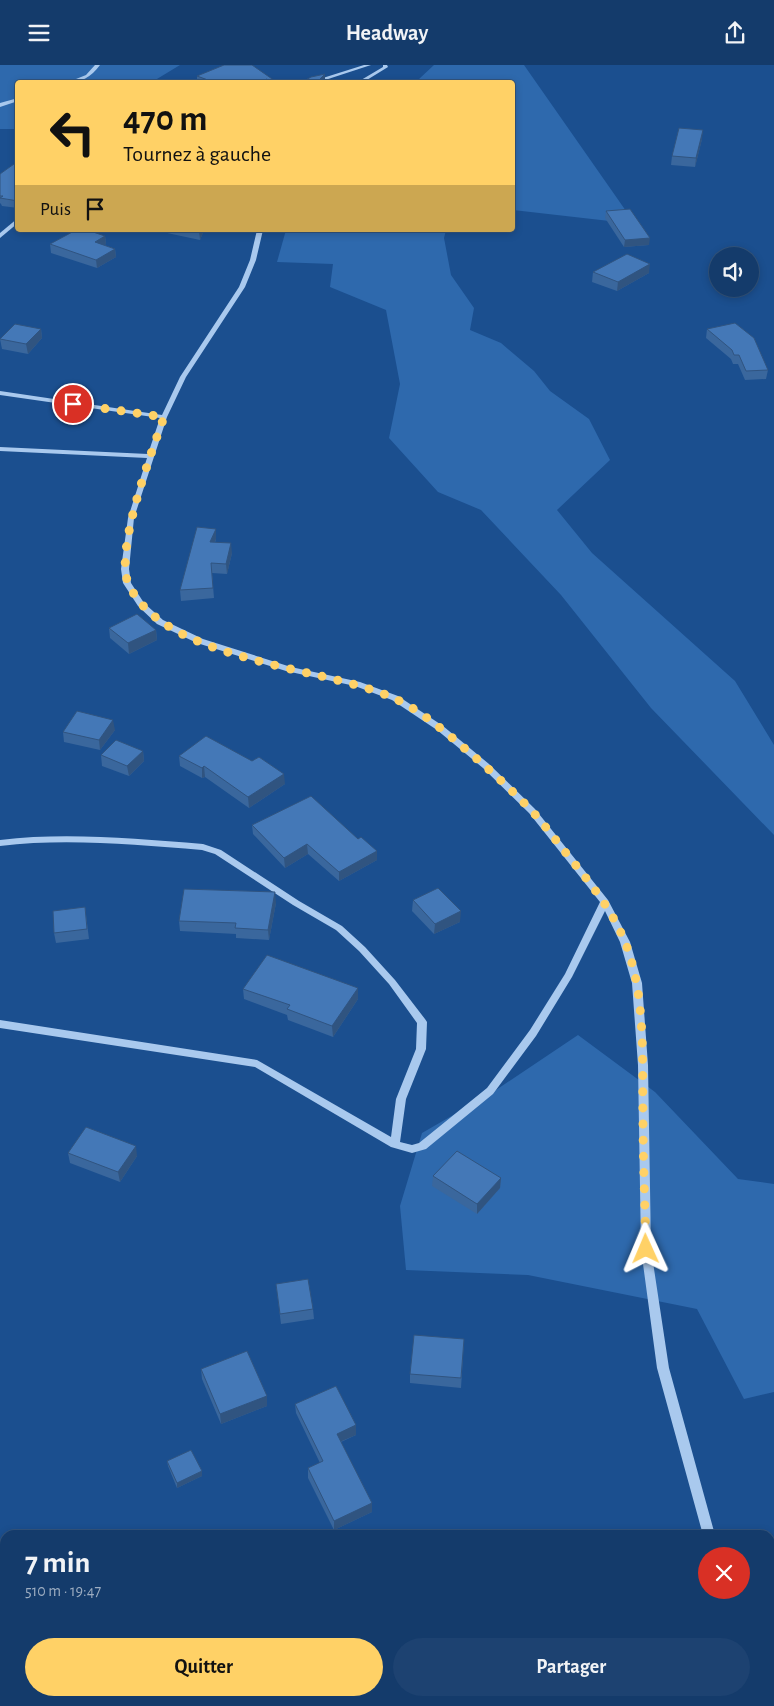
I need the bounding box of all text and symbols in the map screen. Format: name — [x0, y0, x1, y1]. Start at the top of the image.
icon: menu — [25, 19, 53, 47]
icon: share — [721, 19, 749, 47]
text: Headway — [346, 22, 428, 44]
icon: left — [40, 100, 105, 165]
text: 470 m — [123, 102, 208, 137]
text: Tournez à gauche — [123, 143, 271, 165]
icon: arrive — [81, 195, 109, 223]
text: Puis — [40, 200, 71, 219]
map controls — [709, 247, 759, 297]
button: sound — [709, 247, 759, 297]
pin — [52, 383, 94, 425]
icon: arrive — [59, 390, 87, 418]
position arrow — [619, 1222, 671, 1274]
button: close — [698, 1547, 750, 1599]
text: 7 min — [25, 1548, 90, 1578]
text: 510 m · 19:47 — [25, 1583, 101, 1599]
button: Quitter — [25, 1638, 383, 1696]
button: Partager — [393, 1638, 750, 1696]

